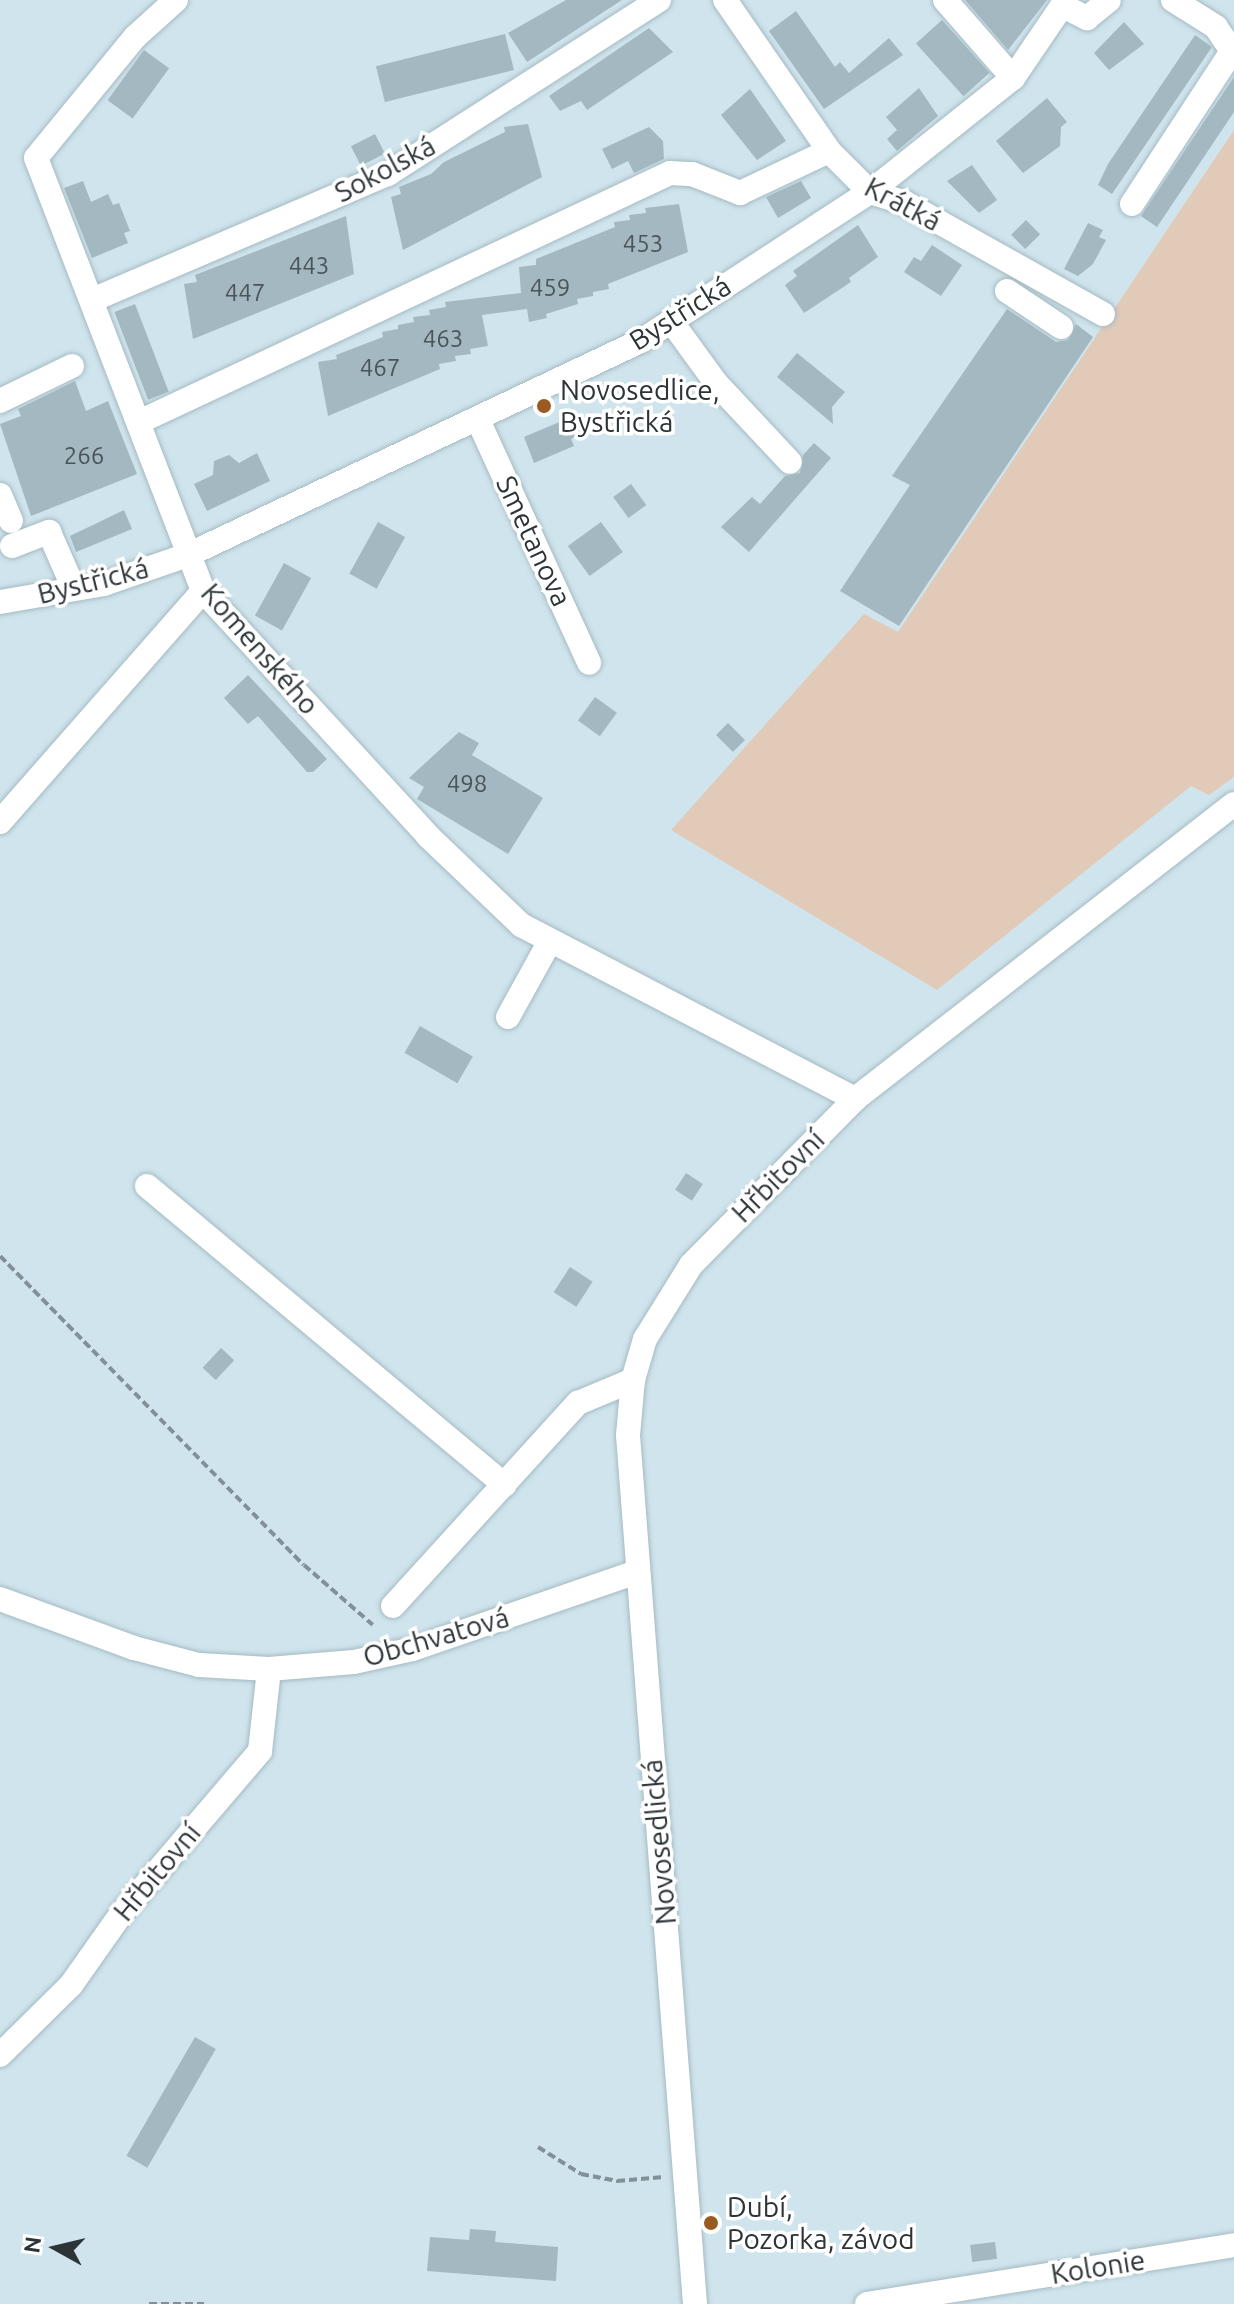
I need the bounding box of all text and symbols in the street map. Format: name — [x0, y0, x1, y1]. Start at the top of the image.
street label: Sokolská — [329, 129, 441, 209]
street label: Krátká — [859, 170, 947, 238]
house number: 453 — [623, 230, 663, 258]
house number: 443 — [289, 252, 329, 280]
street label: Bystřická — [623, 269, 737, 357]
house number: 459 — [530, 274, 570, 302]
house number: 447 — [225, 279, 265, 307]
house number: 463 — [423, 325, 463, 353]
house number: 467 — [360, 354, 400, 382]
place label: Novosedlice, Bystřická — [560, 373, 720, 439]
marker: Novosedlice, Bystřická — [535, 397, 553, 415]
house number: 266 — [64, 442, 104, 470]
street label: Smetanova — [489, 470, 579, 612]
street label: Bystřická — [34, 551, 152, 611]
street label: Komenského — [194, 577, 326, 721]
house number: 498 — [447, 770, 487, 798]
street label: Hřbitovní — [725, 1123, 831, 1229]
street label: Obchvatová — [359, 1600, 513, 1674]
street label: Novosedlická — [635, 1758, 683, 1926]
street label: Hřbitovní — [107, 1816, 207, 1928]
place label: Dubí, Pozorka, závod — [727, 2190, 915, 2256]
north arrow — [16, 2208, 96, 2288]
marker: Dubí, Pozorka, závod — [702, 2214, 720, 2232]
text: N — [18, 2235, 45, 2254]
street label: Kolonie — [1048, 2243, 1148, 2291]

